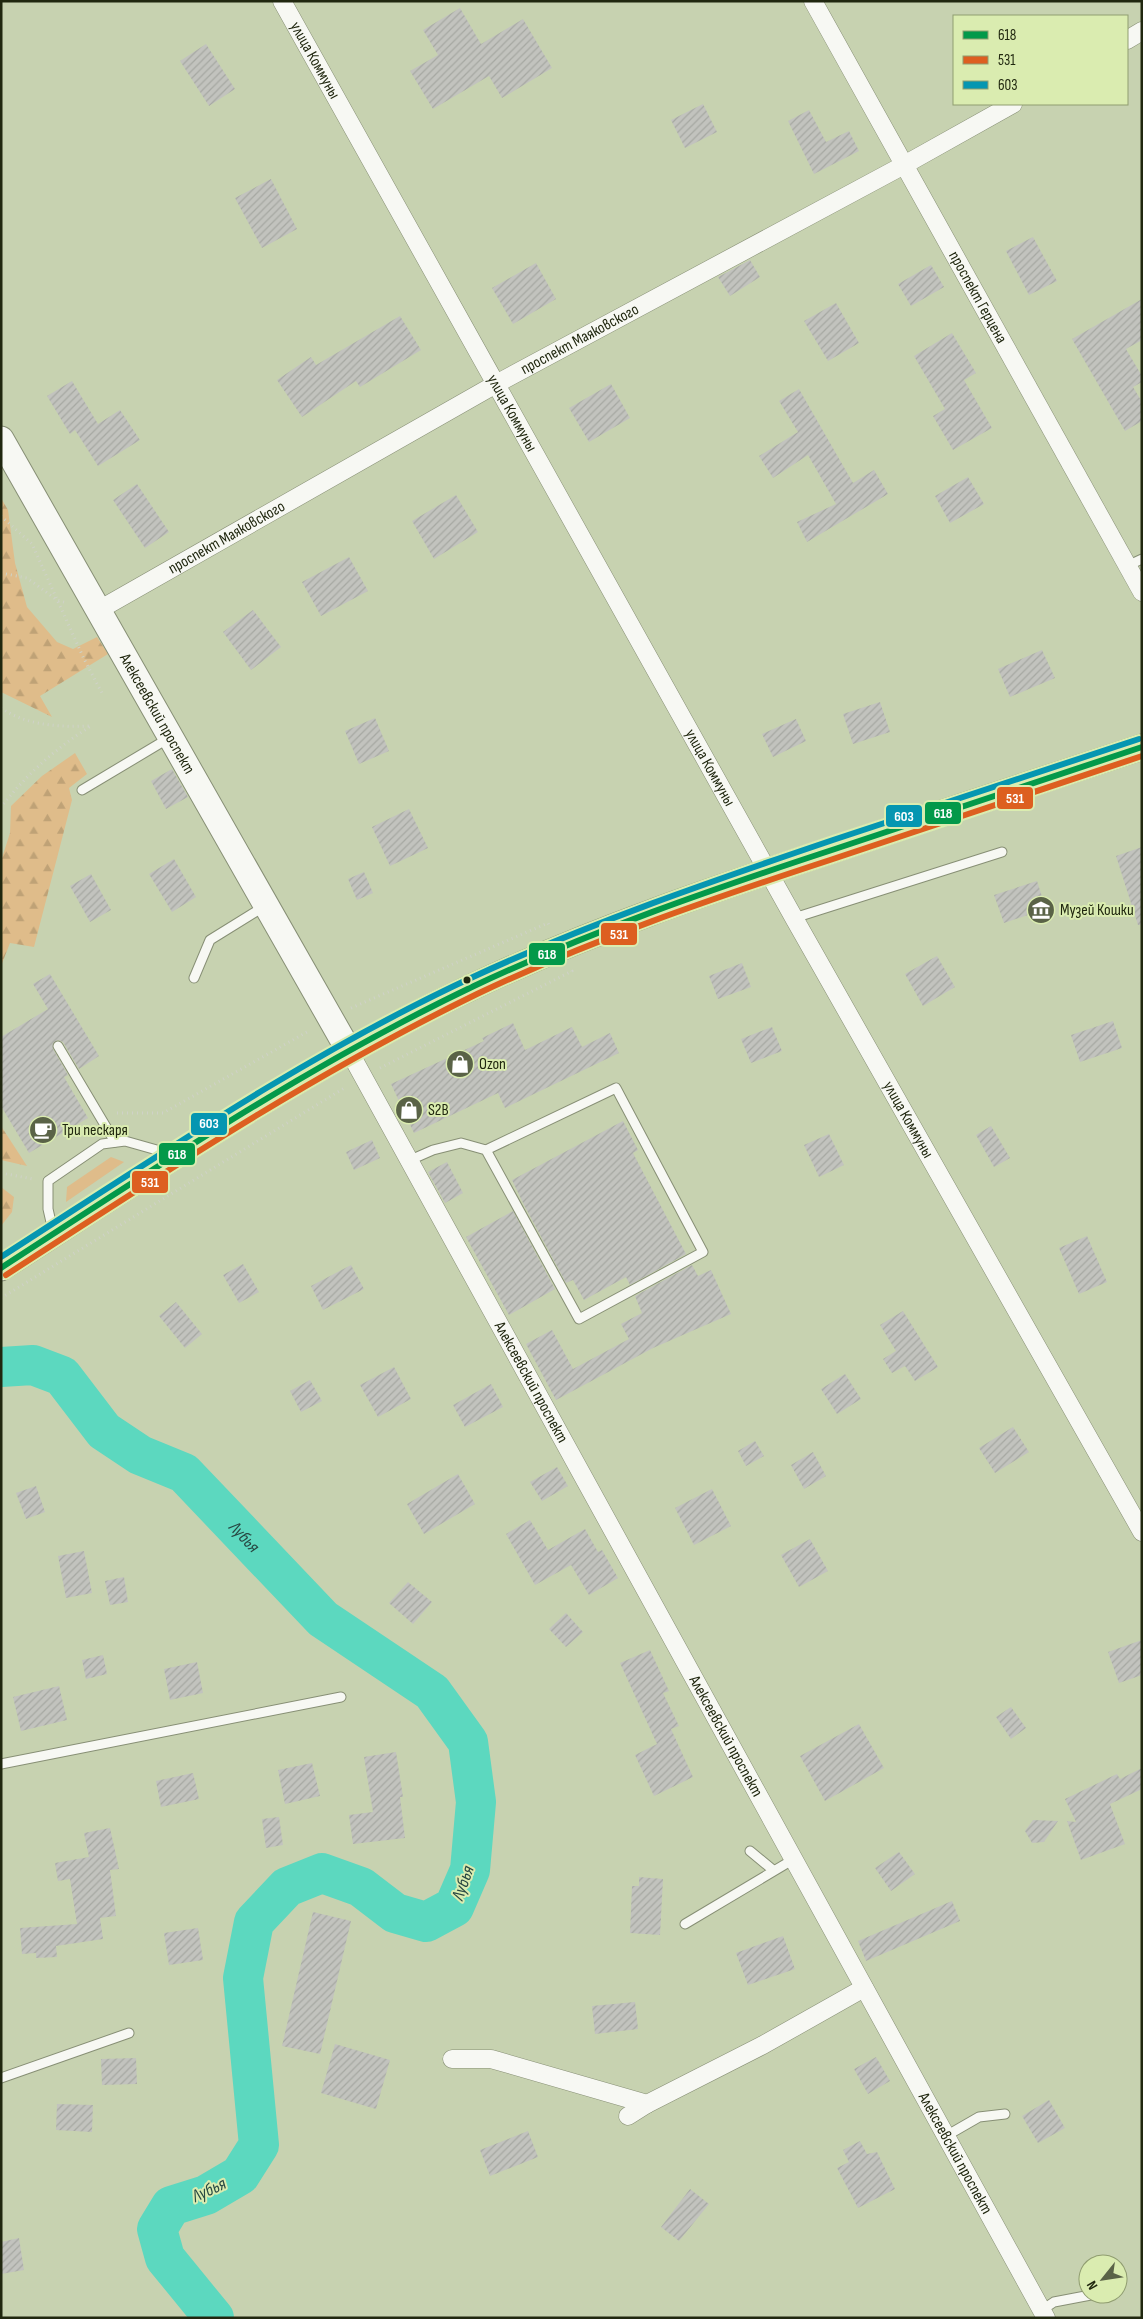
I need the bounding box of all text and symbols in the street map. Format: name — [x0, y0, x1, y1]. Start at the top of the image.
legend — [953, 15, 1128, 105]
street label: улица Коммуны — [286, 19, 344, 102]
text: 618 — [998, 26, 1016, 45]
text: 531 — [998, 51, 1016, 70]
text: 603 — [998, 76, 1018, 95]
street label: проспект Герцена — [945, 248, 1011, 347]
street label: проспект Маяковского — [517, 300, 642, 378]
street label: улица Коммуны — [483, 371, 541, 455]
street label: проспект Маяковского — [165, 497, 288, 578]
street label: Алексеевский проспект — [115, 649, 199, 777]
street label: улица Коммуны — [681, 726, 739, 809]
line badge: 531 — [996, 786, 1034, 810]
text: 531 — [1006, 790, 1024, 807]
line badge: 618 — [924, 801, 962, 825]
line badge: 603 — [885, 804, 923, 828]
text: 618 — [934, 805, 953, 822]
text: 603 — [894, 808, 914, 825]
museum icon: Музей Кошки — [1026, 895, 1056, 925]
place label: Музей Кошки — [1060, 901, 1134, 920]
line badge: 531 — [600, 922, 638, 946]
text: 531 — [610, 926, 628, 943]
line badge: 618 — [528, 942, 566, 966]
text: 618 — [538, 946, 557, 963]
unlabelled marker — [462, 975, 472, 985]
shop icon: Ozon — [445, 1049, 475, 1079]
place label: Ozon — [479, 1055, 506, 1074]
street label: улица Коммуны — [879, 1078, 938, 1161]
shop icon: S2B — [394, 1095, 424, 1125]
place label: S2B — [428, 1101, 449, 1120]
line badge: 603 — [190, 1112, 228, 1136]
cafe icon: Три пескаря — [28, 1115, 58, 1145]
text: 603 — [199, 1115, 219, 1132]
place label: Три пескаря — [62, 1121, 128, 1140]
line badge: 618 — [158, 1142, 196, 1166]
text: 618 — [168, 1146, 187, 1163]
line badge: 531 — [131, 1170, 169, 1194]
text: 531 — [141, 1174, 159, 1191]
street label: Алексеевский проспект — [490, 1317, 572, 1446]
water label: Лубья — [224, 1516, 264, 1557]
street label: Алексеевский проспект — [685, 1671, 767, 1800]
water label: Лубья — [447, 1863, 479, 1904]
street label: Алексеевский проспект — [914, 2088, 996, 2217]
water label: Лубья — [188, 2173, 229, 2207]
north arrow — [1078, 2254, 1128, 2304]
text: N — [1083, 2278, 1101, 2293]

